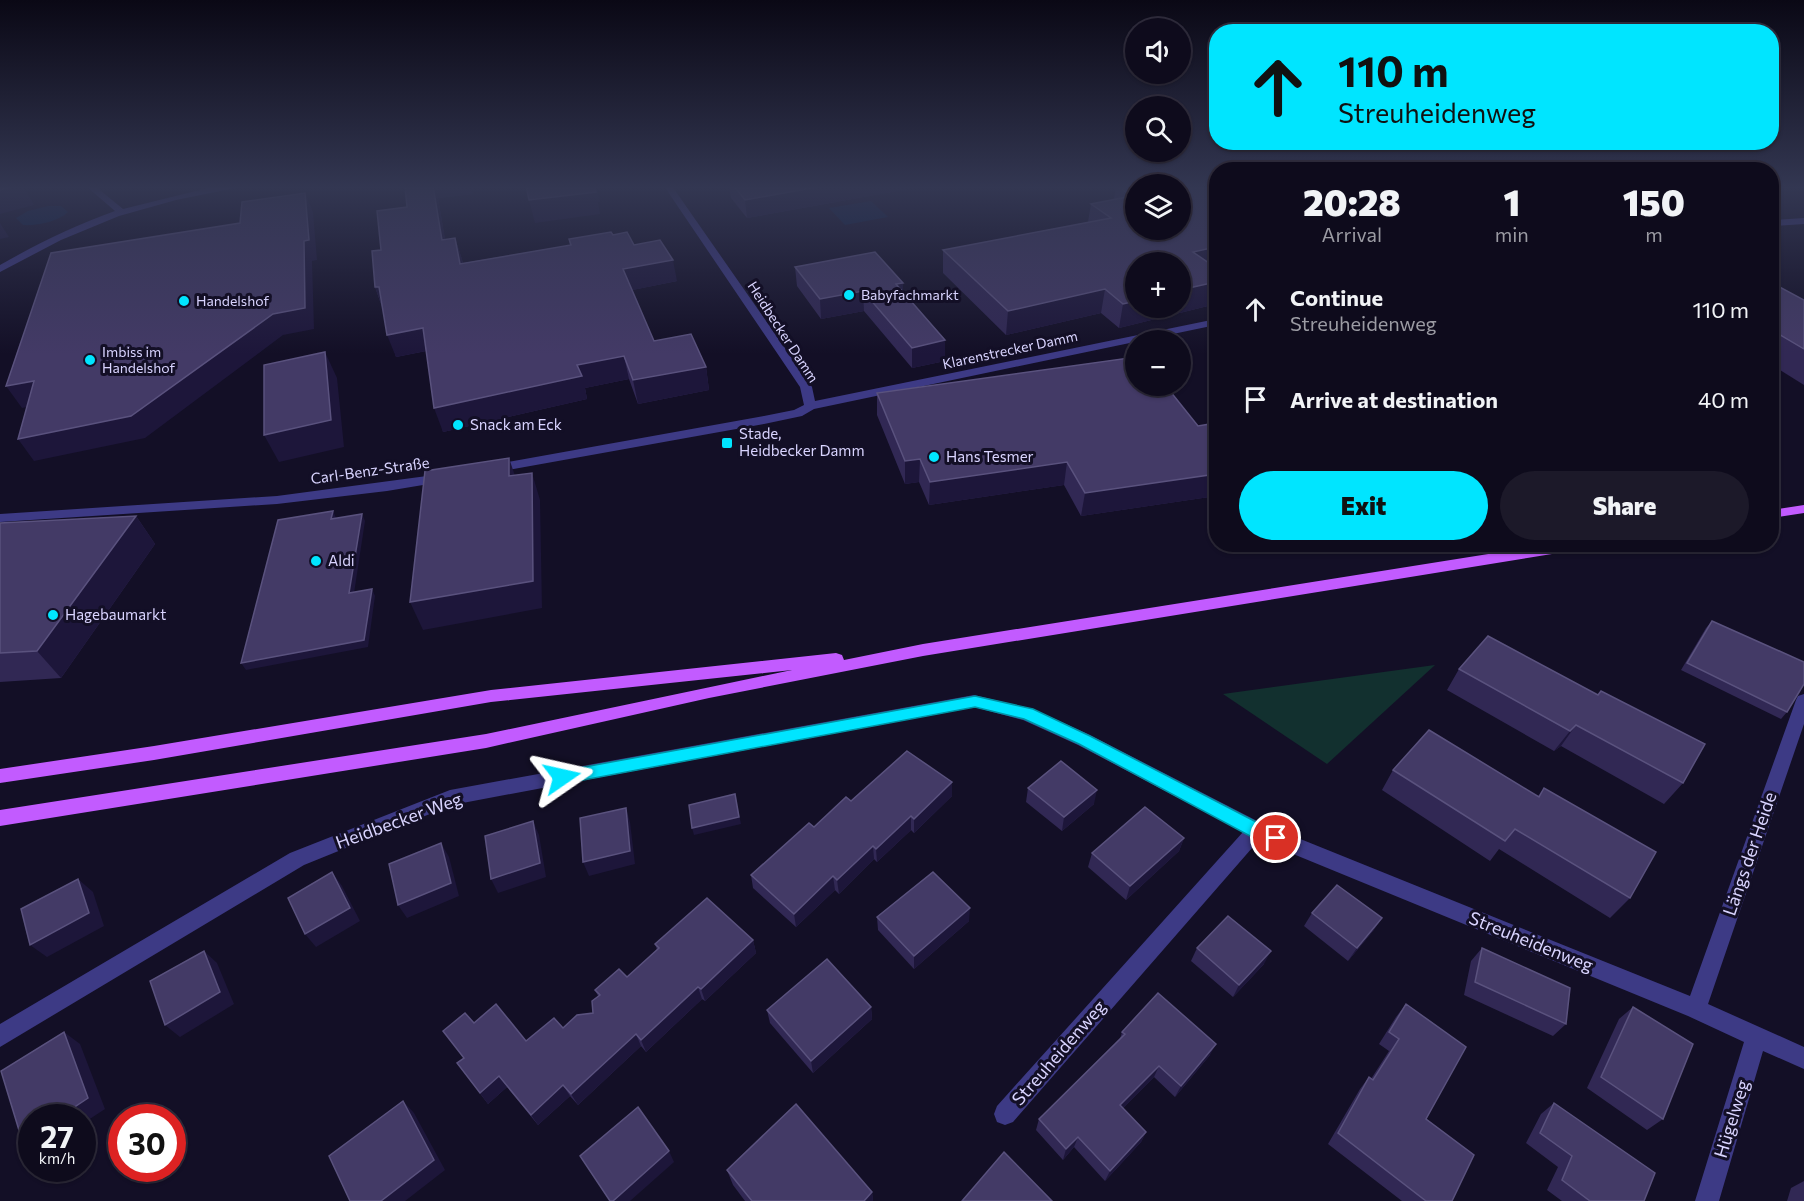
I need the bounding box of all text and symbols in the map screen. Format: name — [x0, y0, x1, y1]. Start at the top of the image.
map controls — [1125, 18, 1191, 396]
button: sound — [1125, 18, 1191, 84]
text: 110 m — [1338, 44, 1449, 96]
icon: ahead — [1239, 48, 1317, 126]
button: search — [1125, 96, 1191, 162]
text: Streuheidenweg — [1338, 96, 1536, 129]
button: layers — [1125, 174, 1191, 240]
text: 20:28 — [1303, 179, 1401, 223]
text: 1 — [1503, 179, 1520, 223]
text: 150 — [1623, 179, 1685, 223]
text: Arrival — [1322, 222, 1382, 246]
text: min — [1495, 222, 1529, 246]
text: m — [1645, 222, 1663, 246]
button: + — [1125, 252, 1191, 318]
street label: Heidbecker Damm — [744, 278, 822, 385]
text: Continue — [1290, 284, 1383, 311]
place label: Babyfachmarkt — [861, 286, 959, 303]
marker: Babyfachmarkt — [842, 288, 856, 302]
place label: Handelshof — [196, 292, 270, 309]
icon: ahead — [1239, 293, 1272, 326]
marker: Handelshof — [177, 294, 191, 308]
text: 110 m — [1692, 296, 1749, 323]
text: Streuheidenweg — [1290, 311, 1437, 335]
street label: Klarenstrecker Damm — [941, 327, 1079, 372]
button: − — [1125, 330, 1191, 396]
place label: Imbiss im Handelshof — [102, 343, 176, 376]
marker: Imbiss im Handelshof — [83, 353, 97, 367]
icon: arrive — [1239, 383, 1272, 416]
text: Arrive at destination — [1290, 386, 1498, 413]
text: 40 m — [1698, 386, 1749, 413]
place label: Snack am Eck — [470, 415, 562, 433]
marker: Snack am Eck — [451, 418, 465, 432]
place label: Stade, Heidbecker Damm — [739, 424, 865, 459]
marker: Stade, Heidbecker Damm — [720, 436, 734, 450]
place label: Hans Tesmer — [946, 447, 1034, 465]
marker: Hans Tesmer — [927, 450, 941, 464]
street label: Carl-Benz-Straße — [309, 453, 430, 487]
button: Exit — [1239, 471, 1488, 540]
button: Share — [1500, 471, 1749, 540]
place label: Aldi — [328, 551, 355, 569]
marker: Aldi — [309, 554, 323, 568]
place label: Hagebaumarkt — [65, 605, 166, 623]
marker: Hagebaumarkt — [46, 608, 60, 622]
position arrow — [530, 745, 594, 809]
street label: Heidbecker Weg — [332, 787, 465, 853]
street label: Längs der Heide — [1718, 789, 1781, 918]
pin — [1250, 812, 1301, 863]
icon: arrive — [1259, 821, 1292, 854]
street label: Streuheidenweg — [1466, 906, 1597, 976]
street label: Streuheidenweg — [1007, 995, 1110, 1109]
street label: Hügelweg — [1709, 1077, 1753, 1160]
speed limit sign: 30 — [108, 1104, 186, 1182]
text: 27 — [40, 1117, 74, 1154]
text: km/h — [39, 1149, 75, 1167]

